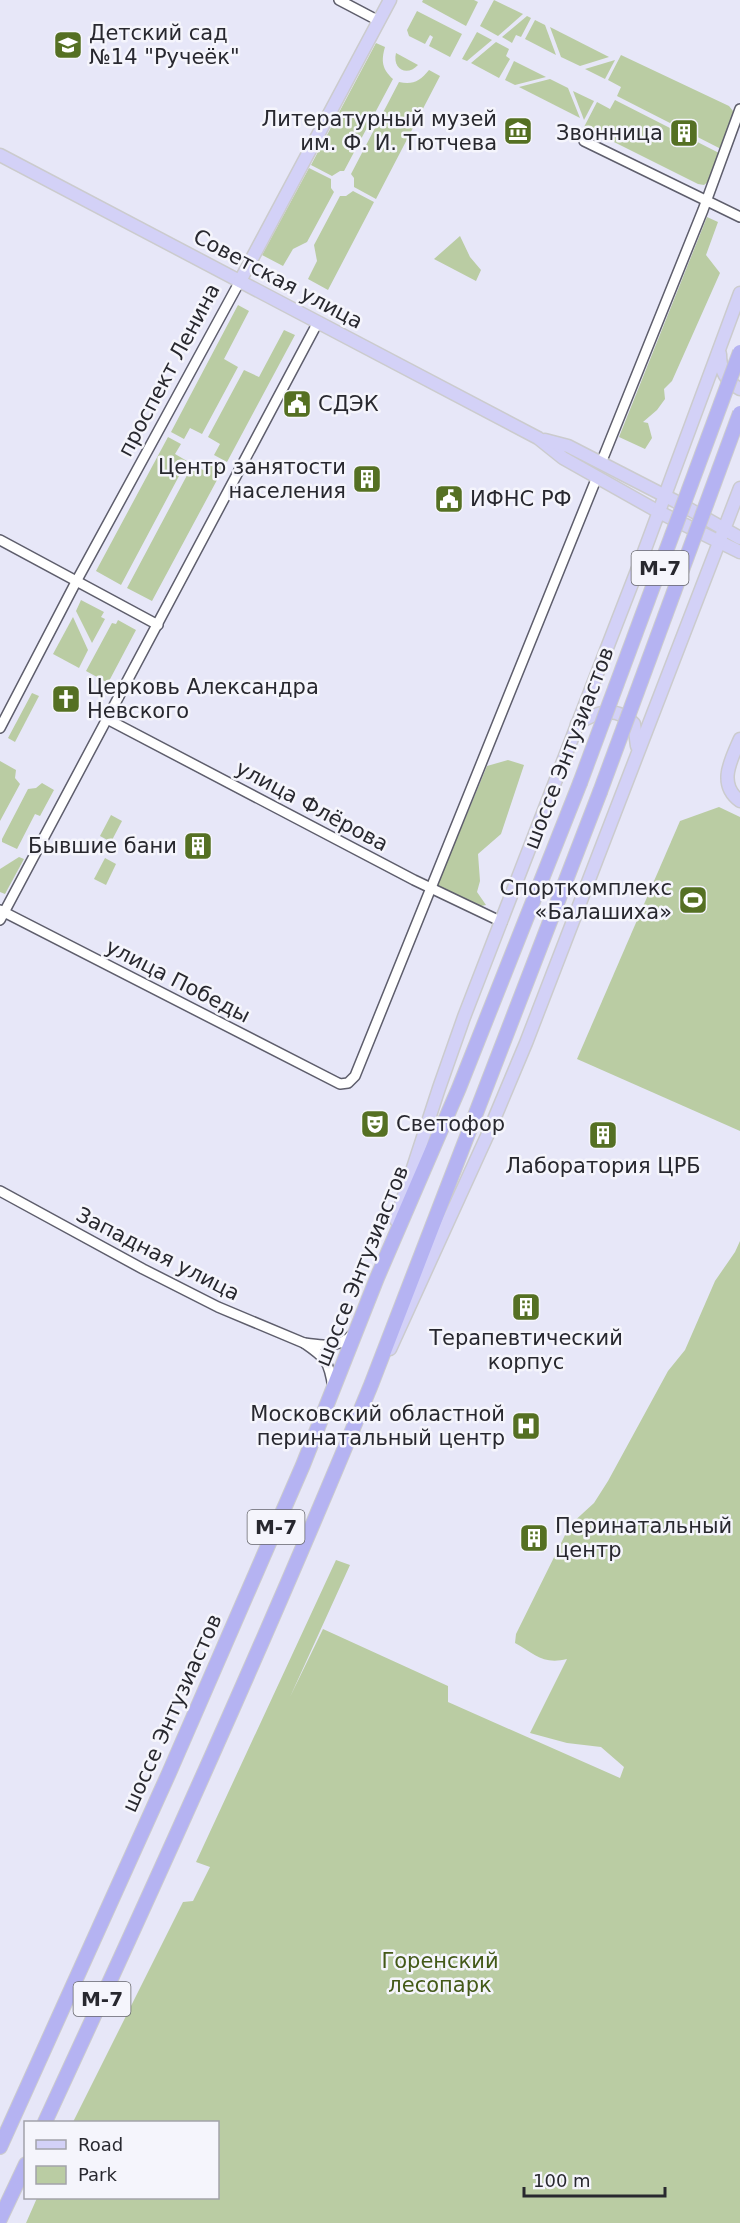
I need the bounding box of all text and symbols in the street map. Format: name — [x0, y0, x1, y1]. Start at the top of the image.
place label: Детский сад №14 "Ручеёк" — [89, 21, 240, 69]
school or university icon: Детский сад №14 "Ручеёк" — [52, 29, 84, 61]
place label: Литературный музей им. Ф. И. Тютчева — [262, 107, 497, 155]
museum icon: Литературный музей им. Ф. И. Тютчева — [502, 115, 534, 147]
building icon: Звонница — [668, 117, 700, 149]
place label: Звонница — [556, 121, 663, 145]
street label: Советская улица — [189, 224, 367, 334]
street label: проспект Ленина — [113, 279, 225, 461]
public building icon: СДЭК — [281, 388, 313, 420]
place label: СДЭК — [318, 392, 379, 416]
place label: Центр занятости населения — [158, 455, 346, 503]
building icon: Центр занятости населения — [351, 463, 383, 495]
public building icon: ИФНС РФ — [433, 483, 465, 515]
place label: ИФНС РФ — [470, 487, 572, 511]
road number: М-7 — [632, 551, 688, 585]
street label: шоссе Энтузиастов — [519, 644, 619, 852]
place label: Церковь Александра Невского — [87, 675, 319, 723]
church icon: Церковь Александра Невского — [50, 683, 82, 715]
street label: улица Флёрова — [232, 756, 392, 856]
building icon: Бывшие бани — [182, 830, 214, 862]
place label: Бывшие бани — [28, 834, 177, 858]
place label: Спорткомплекс «Балашиха» — [500, 876, 672, 924]
sports icon: Спорткомплекс «Балашиха» — [677, 884, 709, 916]
street label: улица Победы — [102, 934, 254, 1028]
theatre icon: Светофор — [359, 1108, 391, 1140]
place label: Светофор — [396, 1112, 505, 1136]
building icon: Лаборатория ЦРБ — [587, 1119, 619, 1151]
place label: Лаборатория ЦРБ — [505, 1154, 701, 1178]
street label: шоссе Энтузиастов — [311, 1162, 413, 1370]
street label: Западная улица — [72, 1202, 244, 1306]
building icon: Терапевтический корпус — [510, 1291, 542, 1323]
place label: Терапевтический корпус — [428, 1326, 623, 1374]
place label: Московский областной перинатальный центр — [250, 1402, 505, 1450]
hospital icon: Московский областной перинатальный центр — [510, 1410, 542, 1442]
road number: М-7 — [248, 1510, 304, 1544]
place label: Перинатальный центр — [555, 1514, 732, 1562]
building icon: Перинатальный центр — [518, 1522, 550, 1554]
street label: шоссе Энтузиастов — [117, 1610, 227, 1816]
park label: Горенский лесопарк — [381, 1949, 499, 1997]
road number: М-7 — [74, 1982, 130, 2016]
legend — [24, 2121, 219, 2199]
text: Road — [78, 2134, 123, 2155]
scale bar — [524, 2160, 665, 2198]
text: Park — [78, 2164, 117, 2185]
text: 100 m — [533, 2170, 591, 2191]

